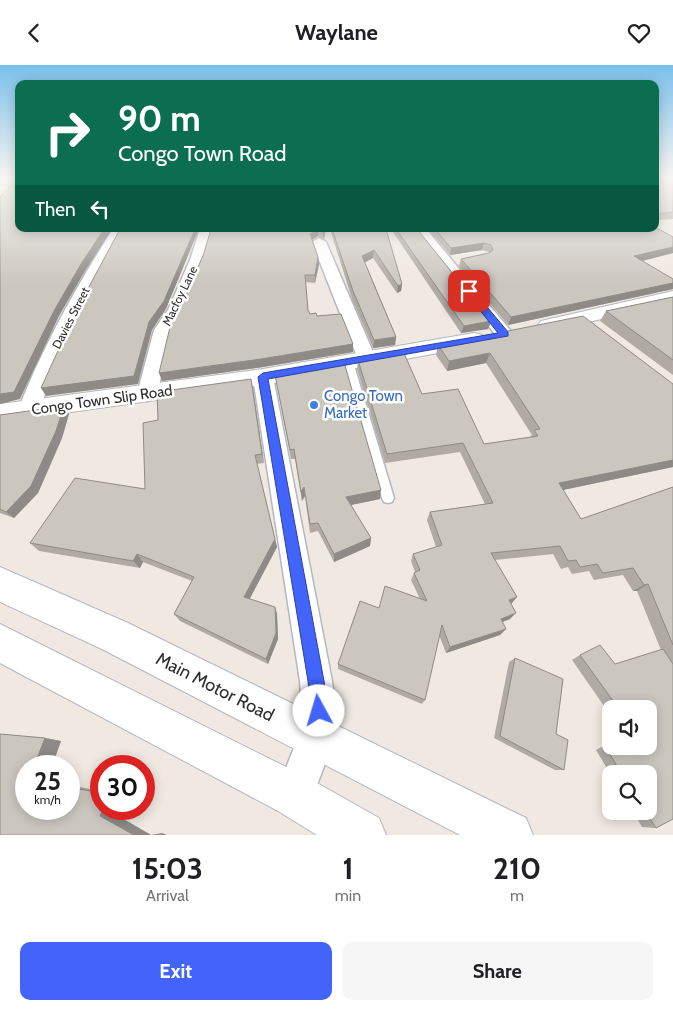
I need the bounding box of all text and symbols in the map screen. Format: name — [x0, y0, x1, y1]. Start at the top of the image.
icon: back — [20, 19, 48, 47]
text: Waylane — [295, 19, 378, 46]
icon: heart — [625, 19, 653, 47]
text: 90 m — [118, 97, 201, 140]
icon: right — [35, 100, 100, 165]
text: Congo Town Road — [118, 140, 287, 167]
icon: left — [86, 195, 114, 223]
text: Then — [35, 198, 76, 221]
street label: Macfoy Lane — [159, 263, 200, 328]
pin — [448, 270, 490, 312]
icon: arrive — [455, 277, 483, 305]
street label: Davies Street — [49, 284, 93, 351]
street label: Congo Town Slip Road — [30, 381, 174, 419]
place label: Congo Town Market — [324, 387, 403, 422]
marker: Congo Town Market — [308, 399, 320, 411]
street label: Main Motor Road — [152, 648, 278, 726]
position arrow — [292, 684, 344, 736]
map controls — [602, 700, 657, 820]
button: sound — [602, 700, 657, 755]
speed limit sign: 30 — [90, 755, 155, 820]
button: search — [602, 765, 657, 820]
text: 25 — [34, 766, 61, 796]
text: km/h — [34, 792, 61, 807]
text: 15:03 — [132, 850, 203, 887]
text: 1 — [342, 850, 354, 887]
text: 210 — [493, 850, 541, 887]
text: Arrival — [146, 886, 189, 905]
text: min — [335, 886, 361, 905]
text: m — [510, 886, 524, 905]
button: Exit — [20, 942, 332, 1000]
button: Share — [342, 942, 653, 1000]

